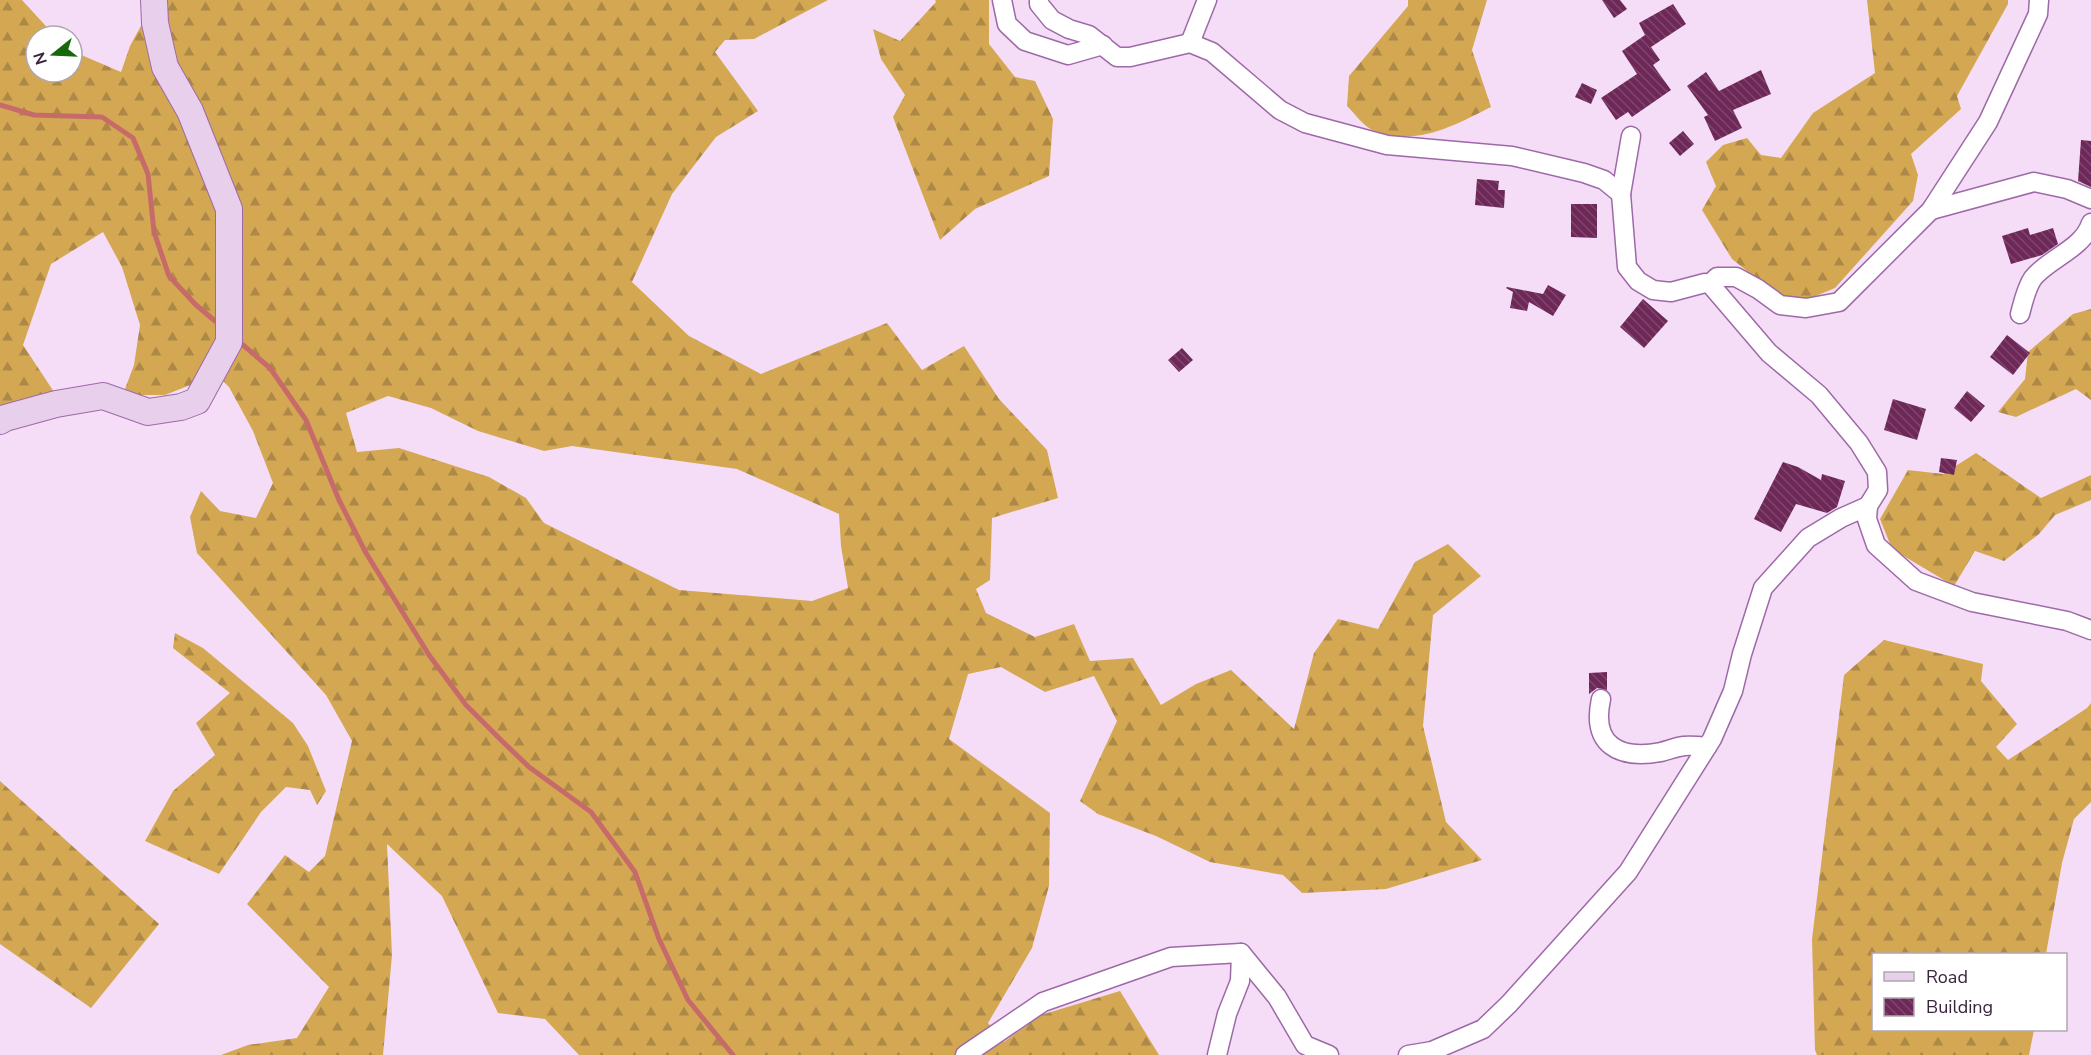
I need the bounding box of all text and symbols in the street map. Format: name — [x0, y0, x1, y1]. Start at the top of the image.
north arrow — [24, 24, 84, 84]
text: N — [28, 49, 53, 67]
legend — [1872, 953, 2067, 1031]
text: Road — [1926, 965, 1968, 989]
text: Building — [1926, 995, 1993, 1019]

